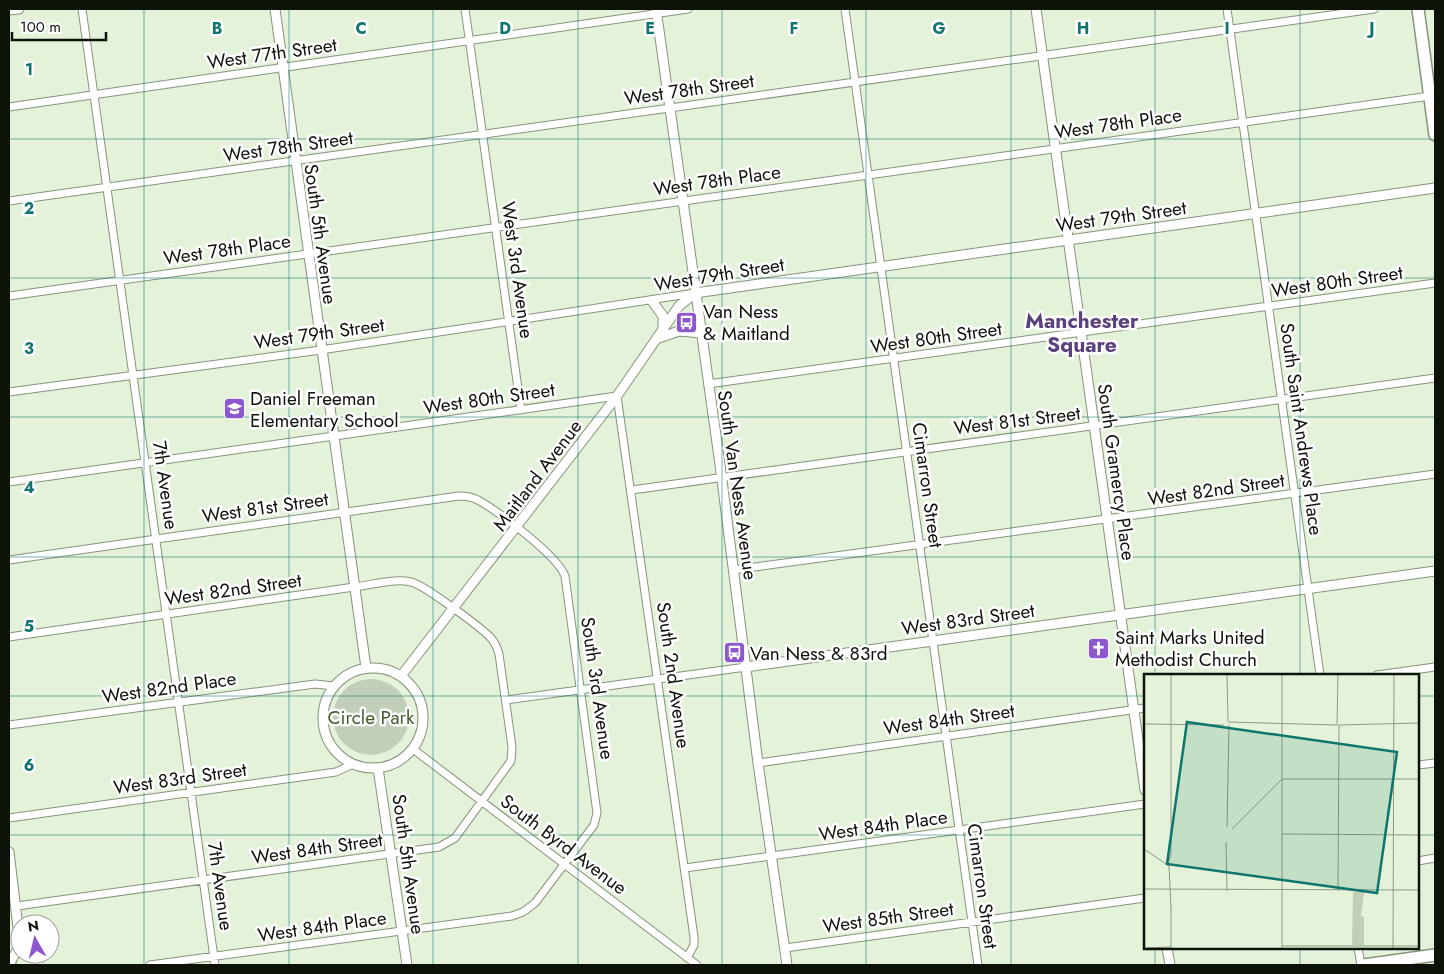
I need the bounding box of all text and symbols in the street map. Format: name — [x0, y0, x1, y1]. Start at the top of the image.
scale bar — [12, 10, 106, 42]
text: 100 m — [20, 16, 61, 38]
text: B — [212, 17, 222, 40]
text: C — [355, 17, 367, 40]
text: D — [499, 17, 511, 40]
text: E — [645, 17, 655, 40]
text: F — [790, 17, 798, 40]
text: G — [932, 17, 946, 40]
text: H — [1077, 17, 1089, 40]
text: I — [1224, 17, 1230, 40]
text: J — [1366, 17, 1375, 40]
street label: West 77th Street — [206, 31, 339, 76]
text: 1 — [25, 58, 33, 81]
street label: West 78th Street — [622, 67, 756, 112]
street label: West 78th Place — [1053, 101, 1184, 146]
street label: West 78th Street — [221, 124, 355, 169]
street label: West 78th Place — [652, 158, 783, 203]
street label: South 5th Avenue — [297, 162, 344, 306]
street label: West 79th Street — [1054, 194, 1188, 239]
text: 2 — [24, 197, 34, 220]
street label: West 3rd Avenue — [495, 200, 540, 340]
street label: West 78th Place — [162, 227, 293, 272]
street label: West 79th Street — [652, 251, 787, 298]
street label: West 80th Street — [1270, 259, 1405, 304]
place label: Van Ness & Maitland — [703, 298, 790, 347]
district label: Manchester Square — [1025, 306, 1139, 360]
bus stop icon: Van Ness & Maitland — [675, 310, 699, 334]
street label: West 79th Street — [252, 311, 386, 356]
street label: West 80th Street — [869, 315, 1004, 360]
street label: South Saint Andrews Place — [1273, 321, 1330, 537]
text: 3 — [24, 337, 34, 360]
street label: West 80th Street — [422, 376, 557, 421]
street label: South Gramercy Place — [1091, 382, 1142, 562]
place label: Daniel Freeman Elementary School — [250, 385, 399, 434]
street label: South Van Ness Avenue — [711, 389, 764, 582]
school or university icon: Daniel Freeman Elementary School — [222, 397, 246, 421]
street label: West 81st Street — [952, 399, 1082, 442]
street label: Maitland Avenue — [487, 414, 588, 537]
street label: Cimarron Street — [905, 421, 950, 550]
street label: 7th Avenue — [146, 439, 185, 531]
street label: West 82nd Street — [1146, 466, 1287, 512]
text: 4 — [23, 476, 35, 499]
street label: West 81st Street — [200, 485, 330, 530]
street label: West 82nd Street — [163, 566, 304, 612]
street label: West 83rd Street — [900, 597, 1037, 642]
street label: South 2nd Avenue — [650, 600, 697, 750]
text: 5 — [24, 615, 34, 638]
street label: South 3rd Avenue — [574, 615, 621, 761]
place label: Saint Marks United Methodist Church — [1115, 624, 1264, 673]
church icon: Saint Marks United Methodist Church — [1087, 636, 1111, 660]
place label: Van Ness & 83rd — [750, 640, 888, 667]
bus stop icon: Van Ness & 83rd — [722, 641, 746, 665]
street label: West 82nd Place — [100, 665, 238, 710]
inset map — [1144, 674, 1419, 949]
street label: West 84th Street — [882, 697, 1017, 742]
park label: Circle Park — [328, 704, 415, 731]
text: 6 — [24, 754, 34, 777]
street label: West 83rd Street — [112, 756, 249, 801]
street label: South Byrd Avenue — [495, 788, 633, 901]
street label: South 5th Avenue — [385, 792, 432, 936]
street label: West 84th Place — [817, 803, 949, 848]
street label: Cimarron Street — [960, 822, 1005, 951]
street label: West 84th Street — [250, 826, 385, 871]
street label: 7th Avenue — [201, 840, 240, 932]
street label: West 85th Street — [821, 895, 956, 940]
street label: West 84th Place — [256, 904, 388, 949]
north arrow — [10, 914, 60, 964]
text: N — [26, 915, 40, 937]

